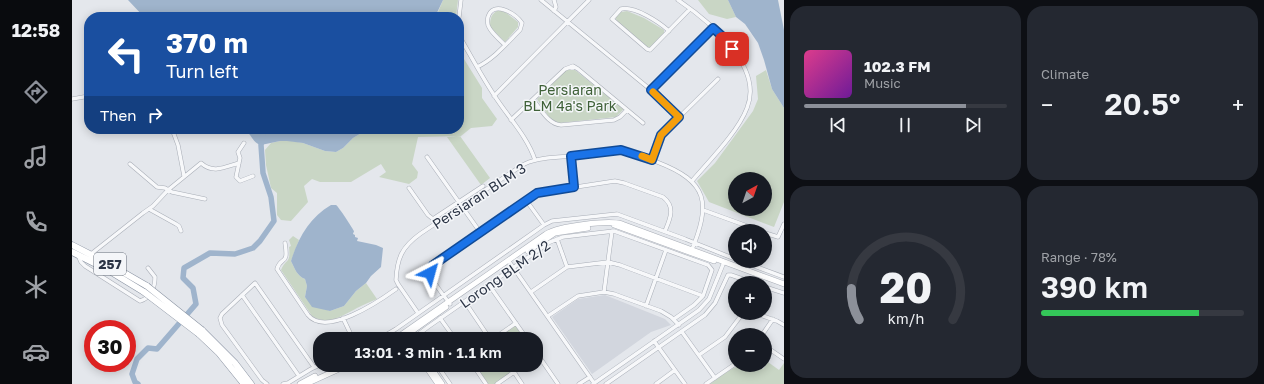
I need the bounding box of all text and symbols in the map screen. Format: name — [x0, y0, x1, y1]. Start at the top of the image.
text: 12:58 — [12, 19, 60, 41]
text: 370 m — [166, 26, 248, 59]
icon: left — [100, 28, 152, 80]
pin — [715, 32, 749, 66]
icon: arrive — [721, 38, 743, 60]
text: 102.3 FM — [864, 57, 931, 75]
text: Turn left — [166, 60, 239, 82]
text: Climate — [1041, 66, 1089, 82]
text: Music — [864, 75, 901, 91]
icon: directions — [22, 78, 50, 106]
park label: Persiaran BLM 4a's Park — [523, 81, 617, 114]
text: 20.5° — [1104, 86, 1181, 122]
text: − — [1041, 91, 1053, 118]
text: + — [1232, 91, 1244, 118]
icon: right — [144, 104, 166, 126]
text: Then — [100, 106, 136, 124]
icon: previous — [827, 114, 849, 136]
icon: pause — [894, 114, 916, 136]
icon: next — [962, 114, 984, 136]
icon: music — [22, 143, 50, 171]
street label: Persiaran BLM 3 — [429, 159, 529, 232]
north arrow — [728, 172, 772, 216]
map controls — [728, 172, 772, 372]
icon: phone — [22, 208, 50, 236]
button: sound — [728, 224, 772, 268]
street label: Lorong BLM 2/2 — [456, 236, 553, 311]
text: Range · 78% — [1041, 249, 1117, 265]
position arrow — [409, 252, 451, 294]
road number: 257 — [94, 253, 126, 275]
text: 20 — [879, 262, 932, 312]
text: 390 km — [1041, 269, 1148, 305]
icon: climate — [22, 273, 50, 301]
button: + — [728, 276, 772, 320]
text: km/h — [887, 310, 924, 327]
speed limit sign: 30 — [84, 320, 136, 372]
button: − — [728, 328, 772, 372]
icon: car — [22, 338, 50, 366]
text: 13:01 · 3 min · 1.1 km — [354, 343, 502, 361]

